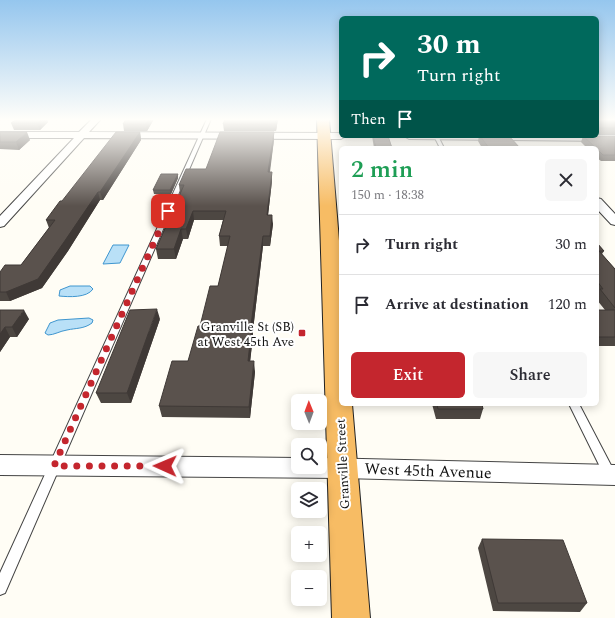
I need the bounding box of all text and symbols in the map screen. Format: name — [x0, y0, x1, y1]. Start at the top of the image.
text: 30 m — [417, 23, 481, 66]
icon: right — [351, 32, 403, 84]
text: Turn right — [417, 62, 500, 89]
text: Then — [351, 108, 386, 131]
icon: arrive — [394, 108, 416, 130]
text: 2 min — [351, 152, 413, 188]
button: close — [545, 159, 587, 201]
text: 150 m · 18:38 — [351, 185, 424, 205]
pin — [151, 194, 185, 228]
icon: arrive — [157, 200, 179, 222]
text: Turn right — [385, 233, 458, 256]
text: 30 m — [555, 233, 587, 256]
icon: right — [351, 234, 373, 256]
text: Arrive at destination — [385, 293, 529, 316]
text: 120 m — [548, 293, 587, 316]
icon: arrive — [351, 294, 373, 316]
place label: Granville St (SB) at West 45th Ave — [197, 317, 294, 352]
marker: Granville St (SB) at West 45th Ave — [297, 328, 307, 338]
button: Exit — [351, 352, 465, 398]
button: Share — [473, 352, 587, 398]
north arrow — [291, 394, 327, 430]
map controls — [291, 394, 327, 606]
street label: Granville Street — [331, 418, 355, 510]
button: search — [291, 438, 327, 474]
position arrow — [144, 445, 186, 487]
street label: West 45th Avenue — [364, 457, 492, 485]
button: layers — [291, 482, 327, 518]
button: + — [291, 526, 327, 562]
button: − — [291, 570, 327, 606]

